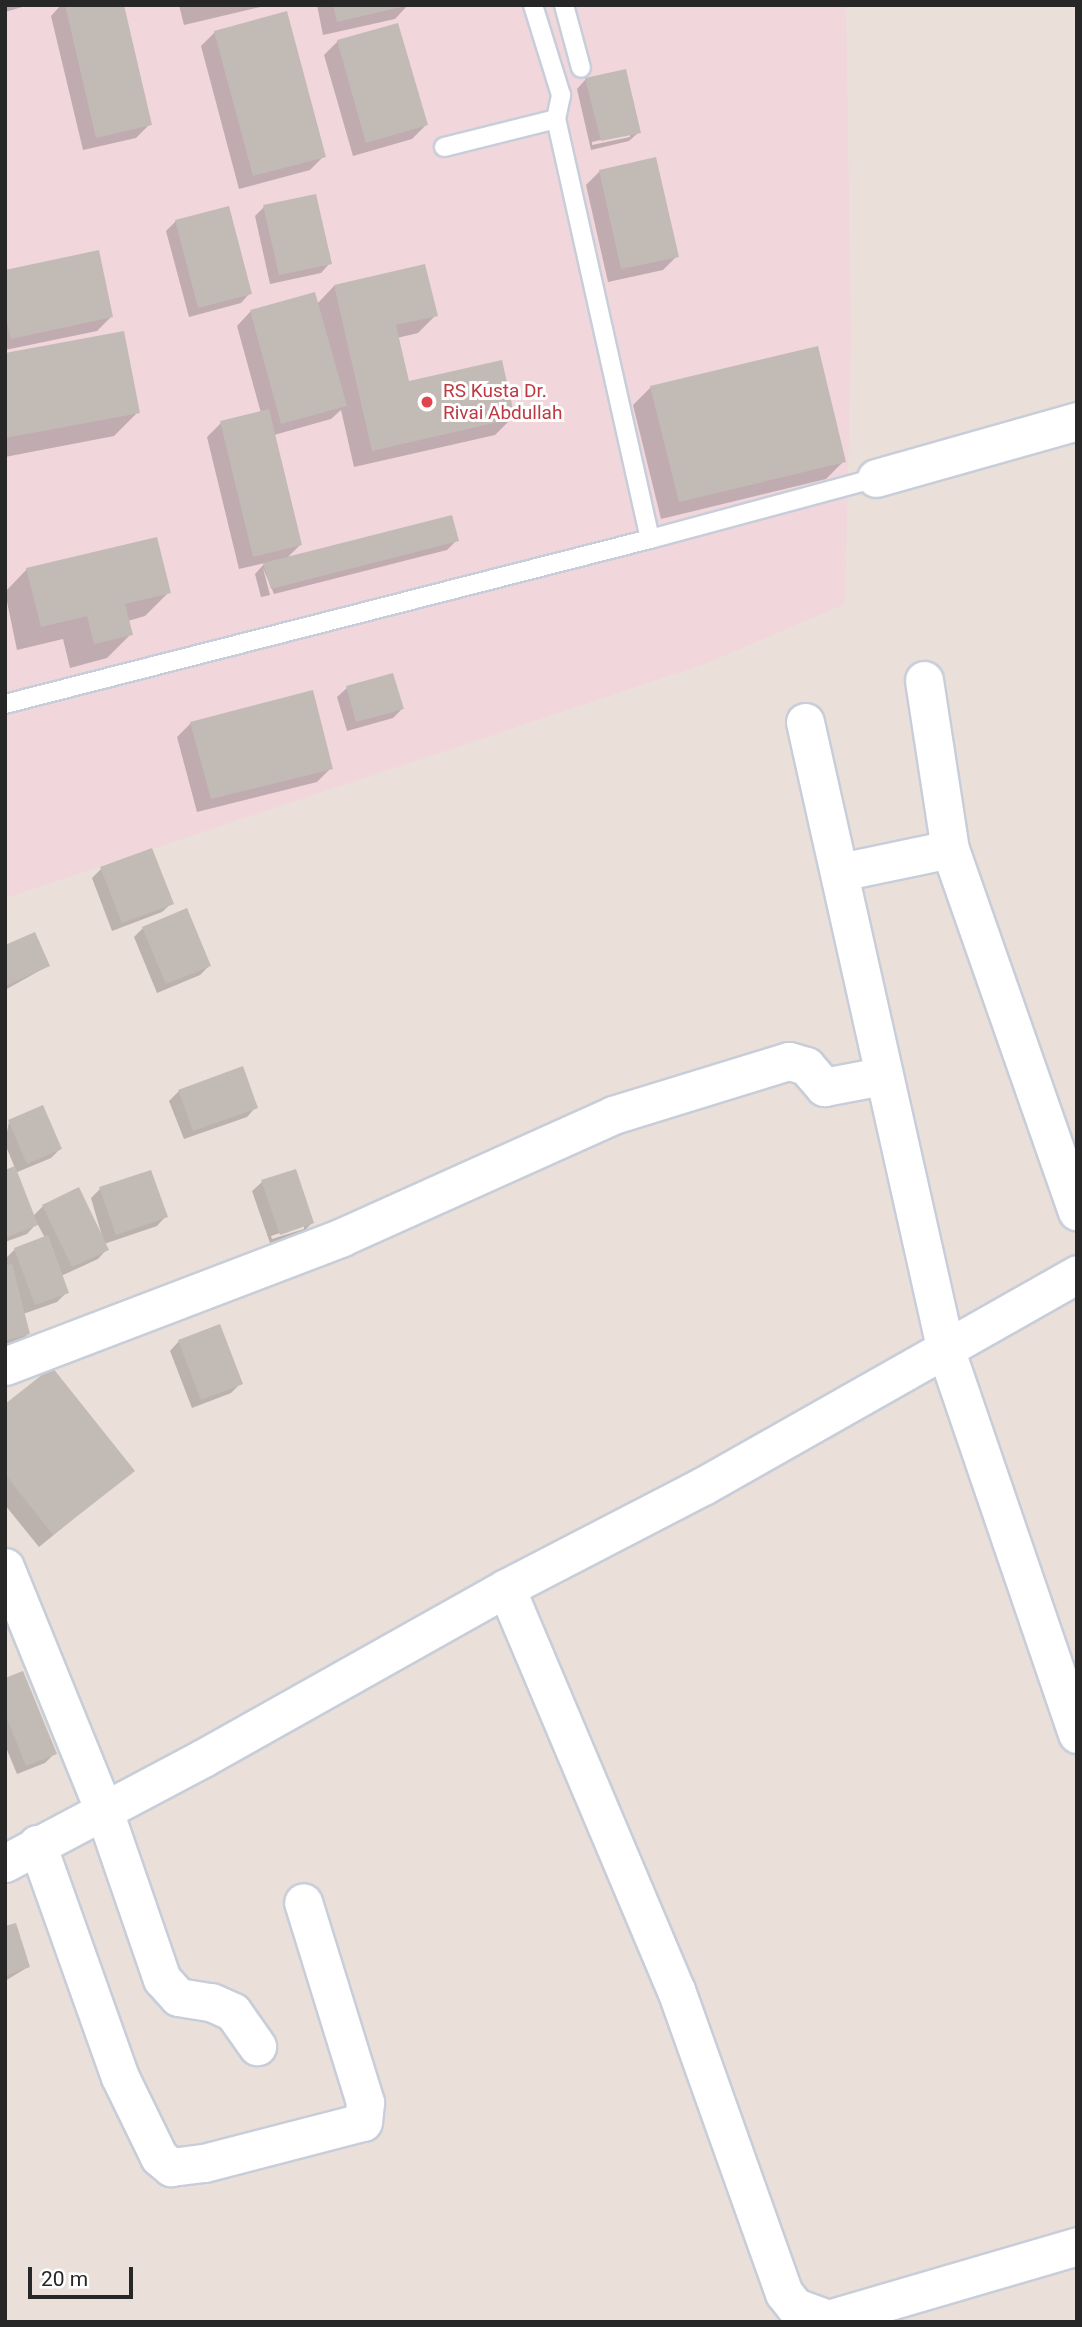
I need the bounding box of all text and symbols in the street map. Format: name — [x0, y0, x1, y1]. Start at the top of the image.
place label: RS Kusta Dr. Rivai Abdullah — [443, 380, 562, 424]
marker: RS Kusta Dr. Rivai Abdullah — [417, 392, 437, 412]
scale bar — [32, 2254, 136, 2298]
text: 20 m — [41, 2267, 88, 2291]

